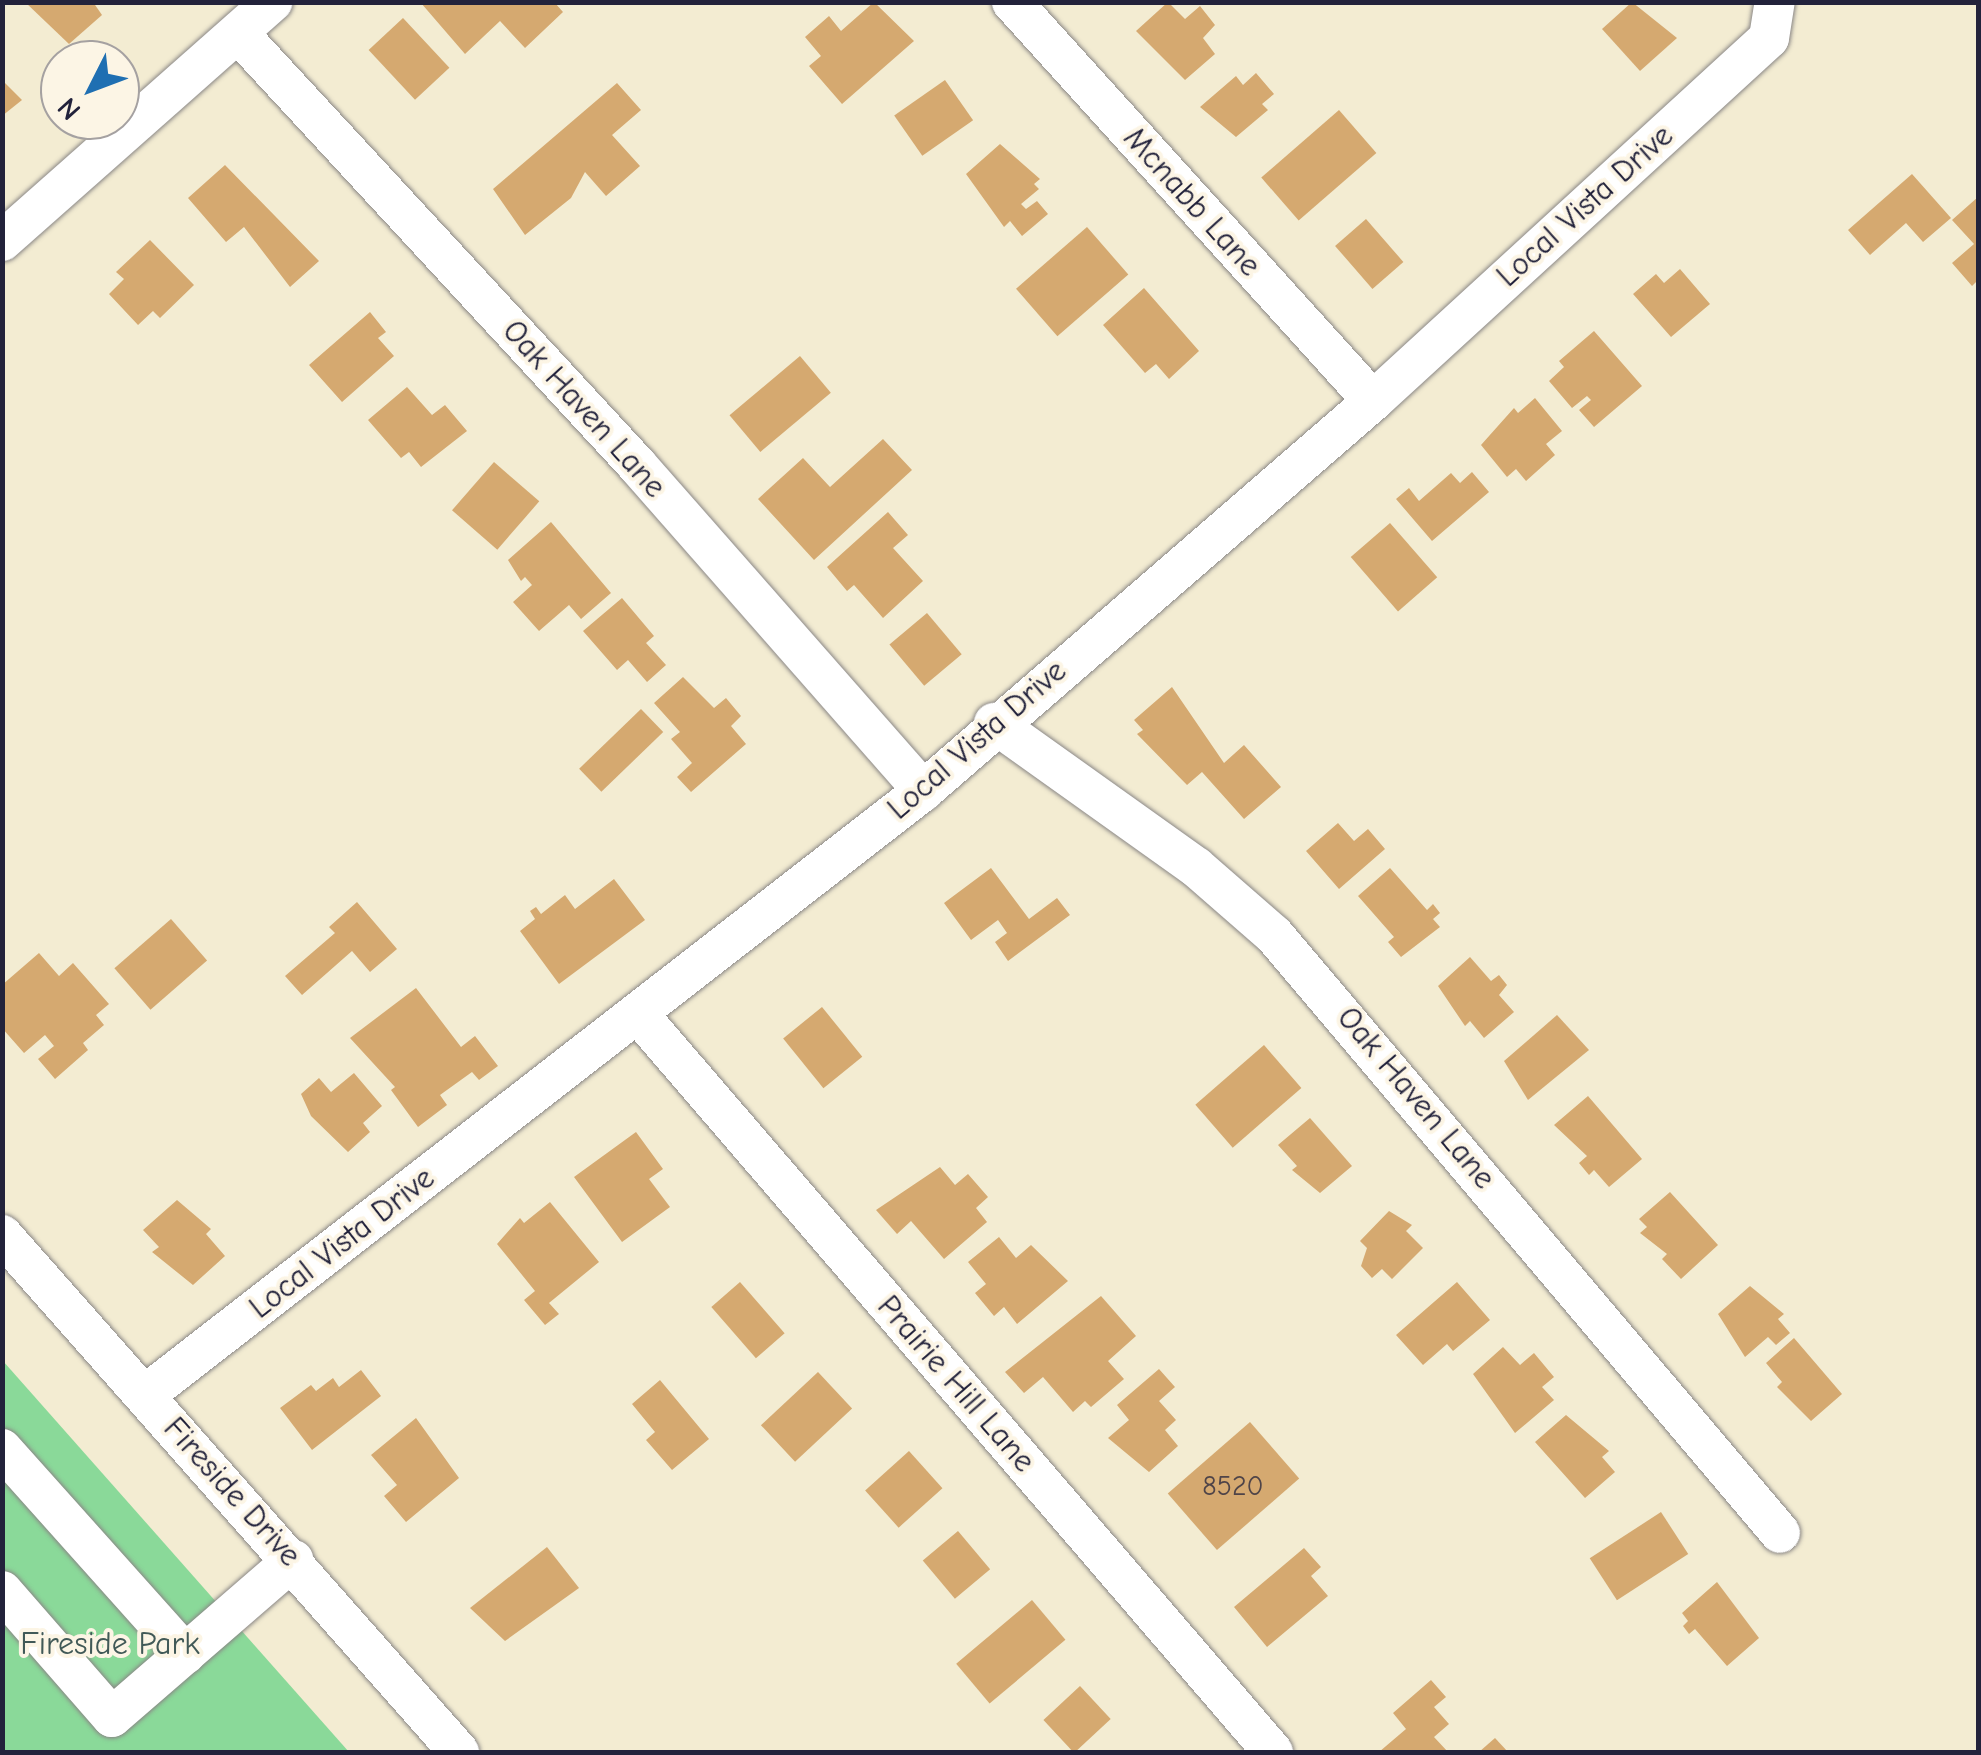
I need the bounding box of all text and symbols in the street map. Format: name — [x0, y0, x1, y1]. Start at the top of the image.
north arrow — [40, 40, 140, 140]
text: N — [51, 91, 87, 126]
street label: Local Vista Drive — [1489, 117, 1681, 295]
street label: Mcnabb Lane — [1115, 120, 1269, 284]
street label: Oak Haven Lane — [494, 312, 674, 506]
street label: Local Vista Drive — [880, 652, 1074, 828]
street label: Oak Haven Lane — [1329, 999, 1503, 1197]
street label: Local Vista Drive — [242, 1159, 442, 1327]
street label: Prairie Hill Lane — [869, 1288, 1043, 1480]
street label: Fireside Drive — [155, 1410, 309, 1574]
house number: 8520 — [1202, 1469, 1264, 1503]
park label: Fireside Park — [20, 1625, 200, 1663]

